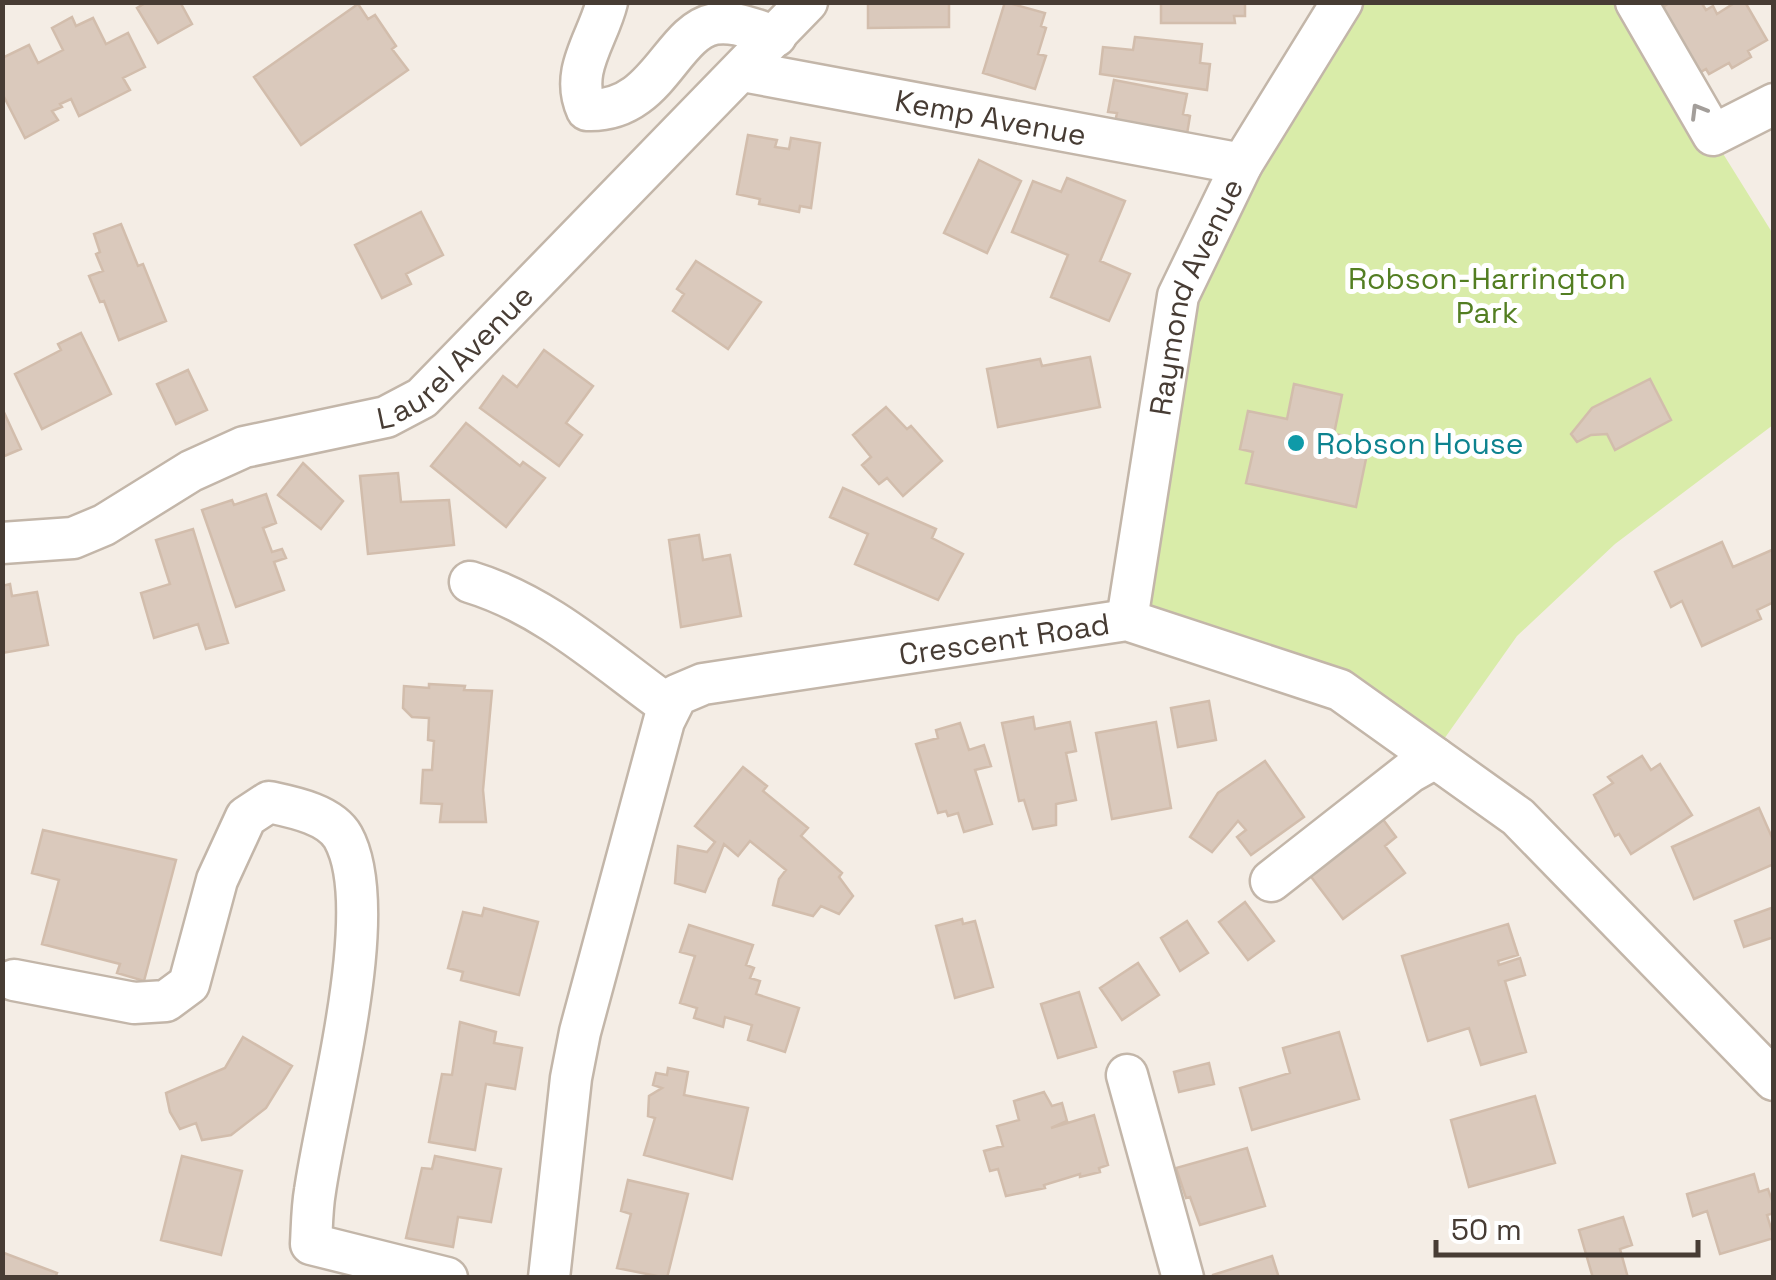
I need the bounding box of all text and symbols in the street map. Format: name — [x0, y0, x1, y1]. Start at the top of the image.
street label: Kemp Avenue — [892, 80, 1090, 154]
one-way arrow — [1691, 104, 1710, 122]
street label: Raymond Avenue — [1140, 172, 1252, 418]
park label: Robson-Harrington Park — [1348, 259, 1626, 332]
street label: Laurel Avenue — [373, 276, 541, 438]
place label: Robson House — [1316, 424, 1523, 463]
marker: Robson House — [1285, 432, 1307, 454]
street label: Crescent Road — [896, 603, 1112, 674]
scale bar — [1436, 1195, 1698, 1257]
text: 50 m — [1451, 1210, 1522, 1249]

